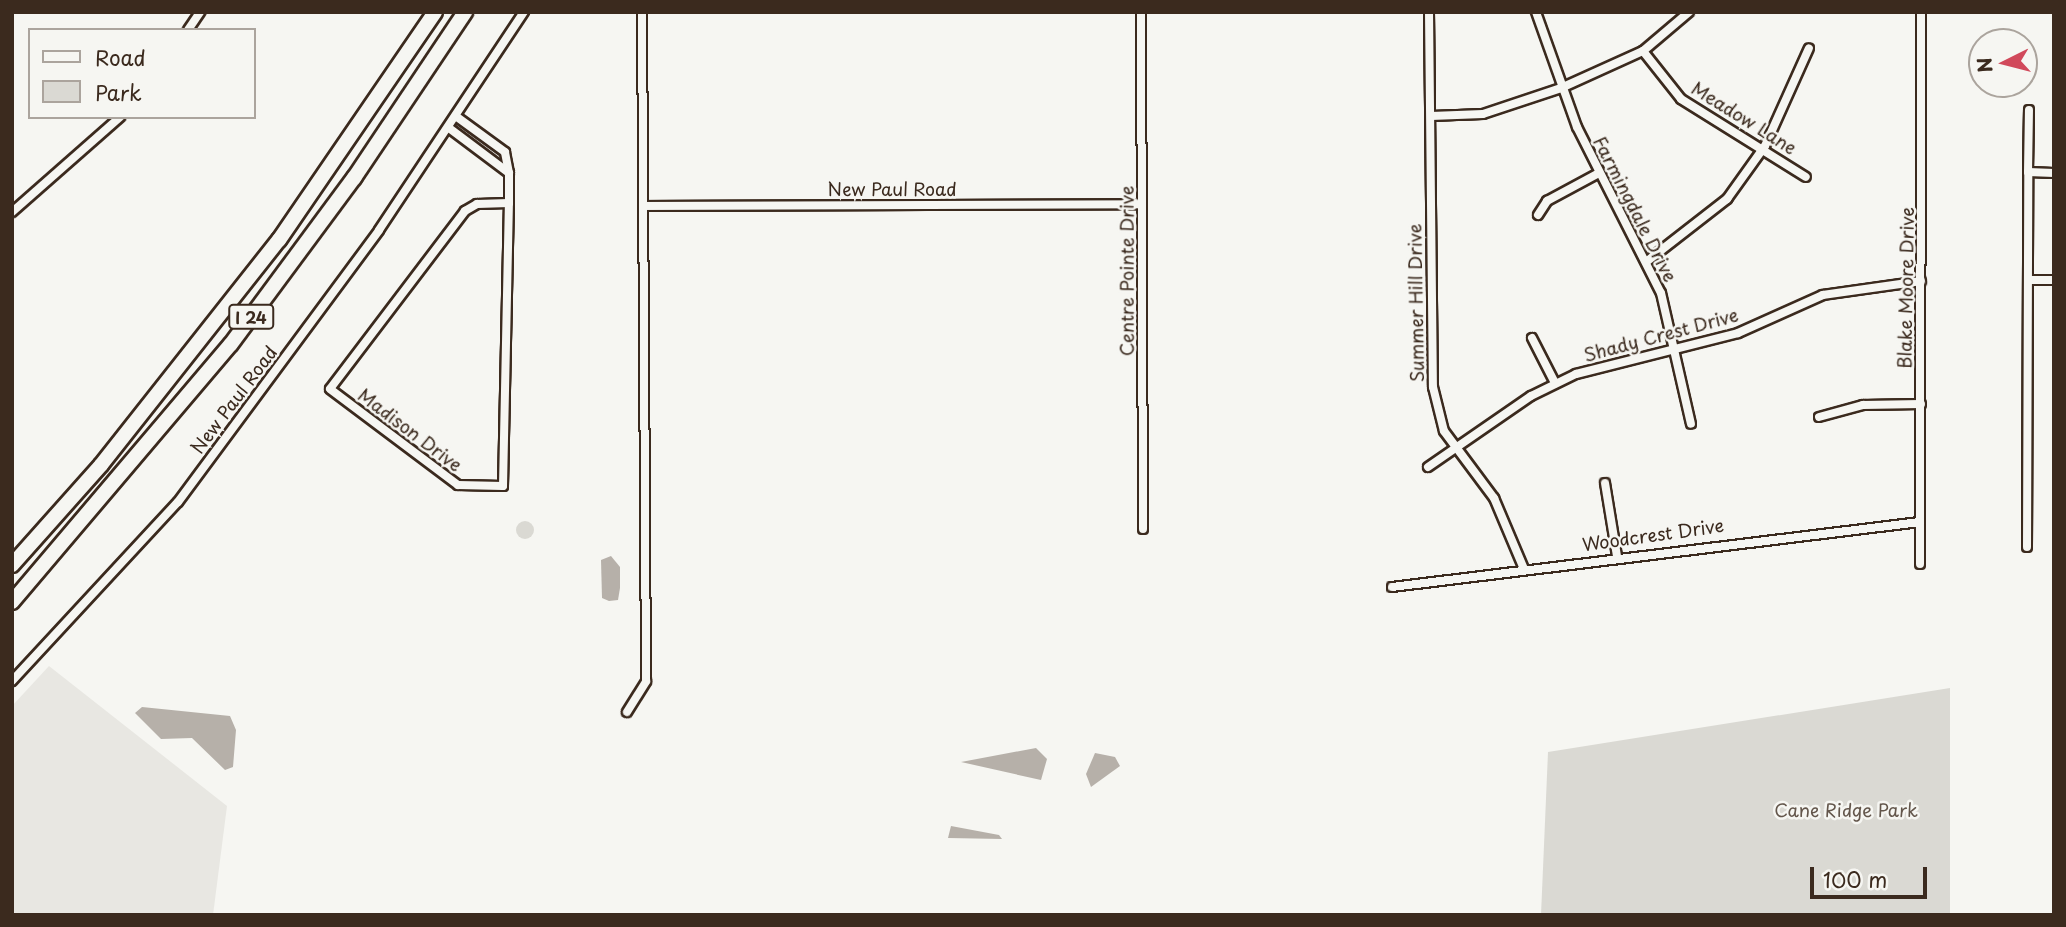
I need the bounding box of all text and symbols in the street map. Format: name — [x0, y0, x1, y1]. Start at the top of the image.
legend — [28, 28, 256, 119]
north arrow — [1968, 28, 2038, 98]
text: Road — [95, 41, 146, 73]
text: N — [1969, 56, 1999, 74]
text: Park — [95, 76, 142, 108]
street label: Meadow Lane — [1688, 77, 1800, 159]
street label: Farmingdale Drive — [1589, 132, 1681, 286]
street label: New Paul Road — [827, 178, 957, 200]
street label: Centre Pointe Drive — [1116, 186, 1138, 356]
street label: Blake Moore Drive — [1894, 207, 1918, 369]
street label: Summer Hill Drive — [1404, 223, 1428, 383]
road number: I 24 — [226, 304, 276, 330]
street label: Shady Crest Drive — [1581, 304, 1741, 366]
street label: New Paul Road — [186, 342, 282, 458]
street label: Madison Drive — [354, 384, 466, 476]
street label: Woodcrest Drive — [1581, 514, 1725, 556]
park label: Cane Ridge Park — [1774, 799, 1918, 821]
scale bar — [1814, 853, 1931, 897]
text: 100 m — [1823, 863, 1887, 895]

